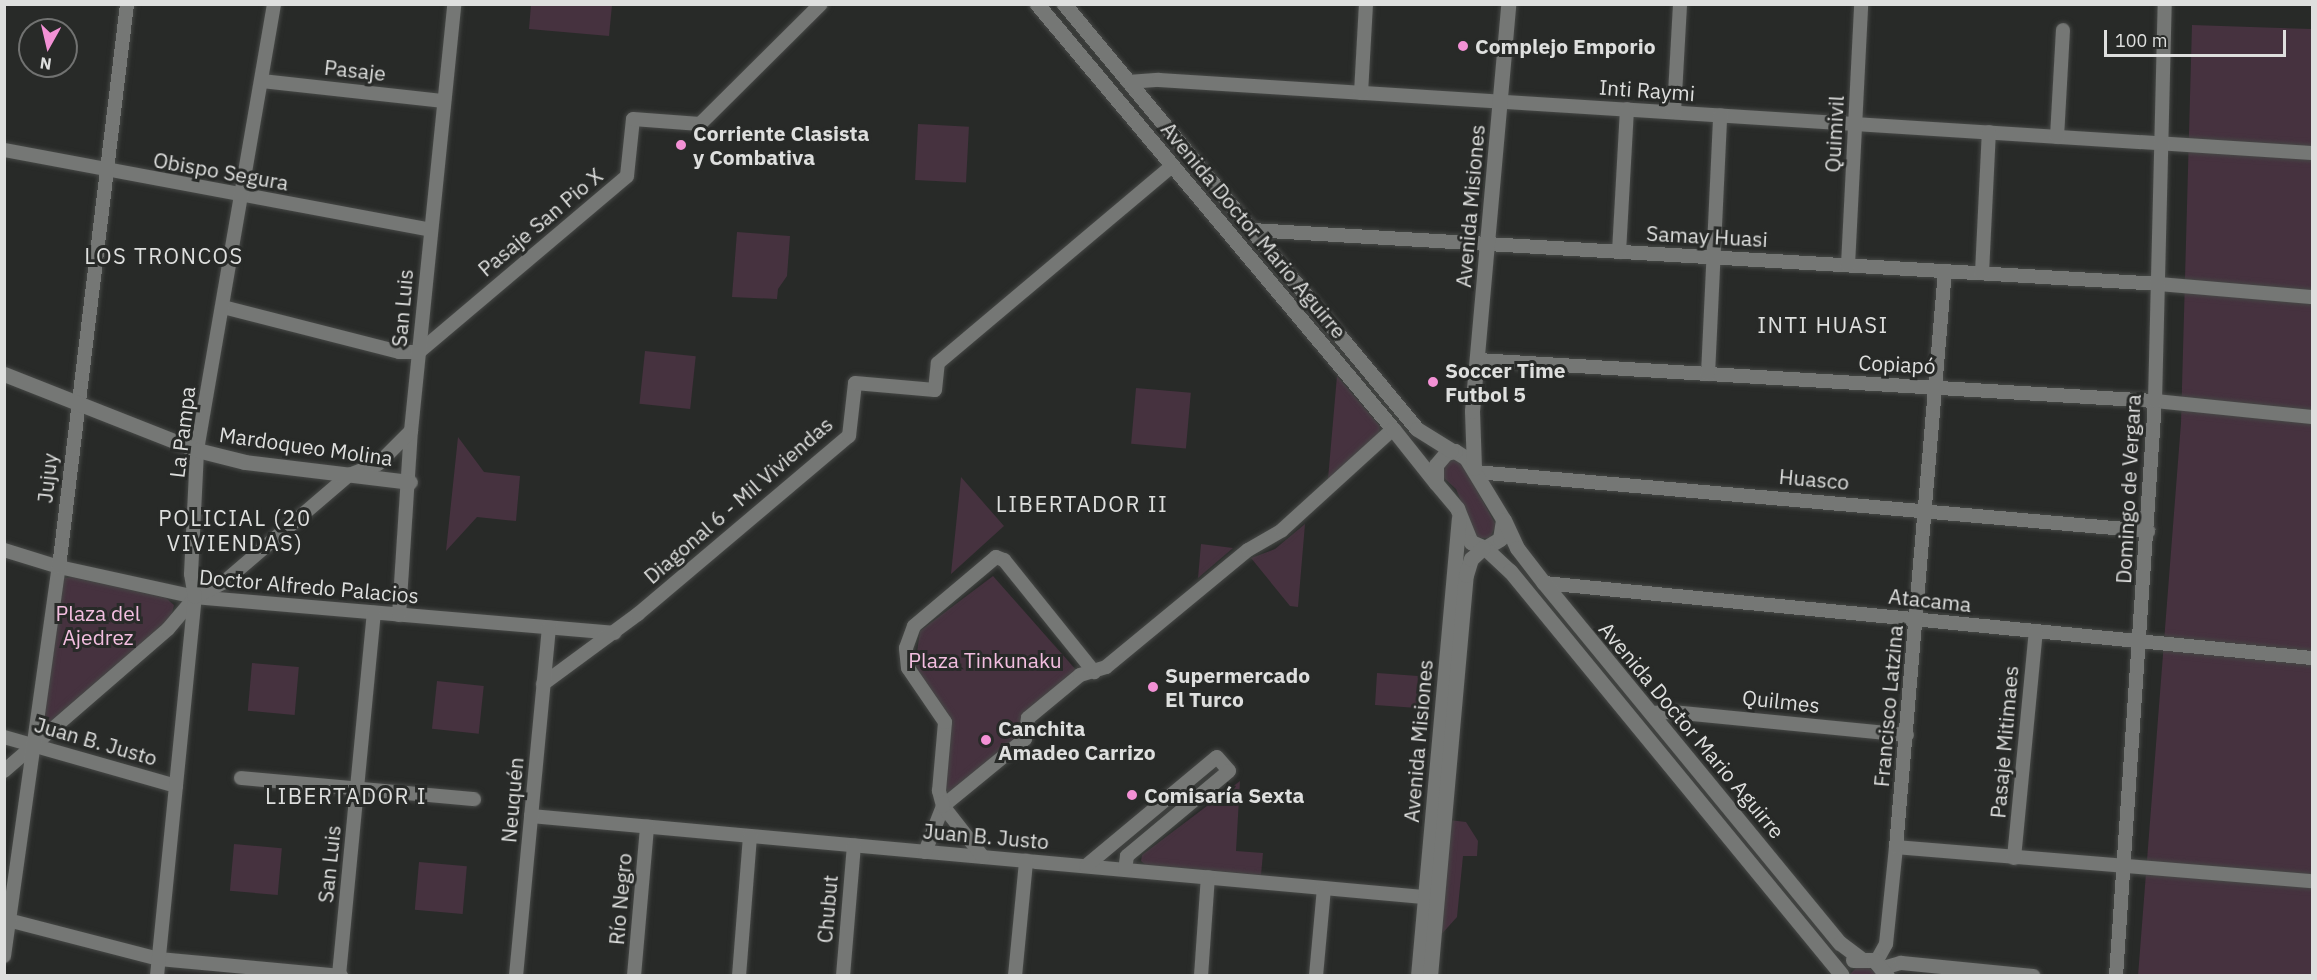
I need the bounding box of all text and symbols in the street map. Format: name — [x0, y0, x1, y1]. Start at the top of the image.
north arrow — [18, 18, 78, 78]
scale bar — [2107, 18, 2288, 56]
text: 100 m — [2115, 29, 2167, 52]
place label: Complejo Emporio — [1475, 33, 1655, 59]
marker: Complejo Emporio — [1456, 39, 1470, 53]
text: N — [39, 53, 53, 75]
street label: Pasaje — [323, 54, 387, 86]
street label: Inti Raymi — [1598, 74, 1696, 106]
street label: Quimivil — [1819, 95, 1849, 173]
street label: Avenida Doctor Mario Aguirre — [1156, 117, 1352, 343]
place label: Corriente Clasista y Combativa — [693, 120, 870, 170]
street label: Avenida Misiones — [1450, 123, 1490, 289]
marker: Corriente Clasista y Combativa — [674, 138, 688, 152]
street label: Obispo Segura — [151, 147, 291, 195]
street label: Pasaje San Pio X — [473, 163, 607, 281]
street label: Samay Huasi — [1646, 220, 1768, 252]
district label: LOS TRONCOS — [84, 243, 244, 269]
street label: San Luis — [386, 268, 418, 348]
district label: INTI HUASI — [1757, 312, 1889, 338]
street label: Copiapó — [1858, 349, 1936, 379]
place label: Soccer Time Futbol 5 — [1445, 357, 1566, 407]
marker: Soccer Time Futbol 5 — [1426, 375, 1440, 389]
street label: La Pampa — [164, 385, 200, 479]
street label: Domingo de Vergara — [2110, 394, 2146, 584]
street label: Diagonal 6 - Mil Viviendas — [639, 411, 837, 589]
street label: Mardoqueo Molina — [218, 421, 394, 471]
street label: Jujuy — [32, 452, 62, 504]
street label: Huasco — [1778, 463, 1850, 495]
district label: LIBERTADOR II — [996, 491, 1168, 517]
district label: POLICIAL (20 VIVIENDAS) — [158, 504, 312, 556]
street label: Doctor Alfredo Palacios — [198, 564, 420, 608]
street label: Atacama — [1887, 583, 1973, 617]
park label: Plaza del Ajedrez — [56, 600, 140, 650]
street label: Avenida Doctor Mario Aguirre — [1594, 617, 1790, 843]
street label: Francisco Latzina — [1868, 624, 1908, 788]
park label: Plaza Tinkunaku — [908, 647, 1062, 673]
street label: Avenida Misiones — [1398, 658, 1438, 824]
place label: Supermercado El Turco — [1165, 662, 1310, 712]
street label: Pasaje Mitimaes — [1985, 665, 2023, 819]
marker: Supermercado El Turco — [1146, 680, 1160, 694]
street label: Quilmes — [1741, 684, 1821, 718]
street label: Juan B. Justo — [32, 711, 160, 771]
place label: Canchita Amadeo Carrizo — [998, 715, 1156, 765]
marker: Canchita Amadeo Carrizo — [979, 733, 993, 747]
street label: Neuquén — [496, 756, 528, 844]
place label: Comisaría Sexta — [1144, 782, 1305, 808]
district label: LIBERTADOR I — [265, 783, 427, 809]
marker: Comisaría Sexta — [1125, 788, 1139, 802]
street label: Juan B. Justo — [922, 818, 1050, 854]
street label: San Luis — [312, 824, 346, 904]
street label: Río Negro — [603, 852, 637, 946]
street label: Chubut — [811, 874, 843, 944]

